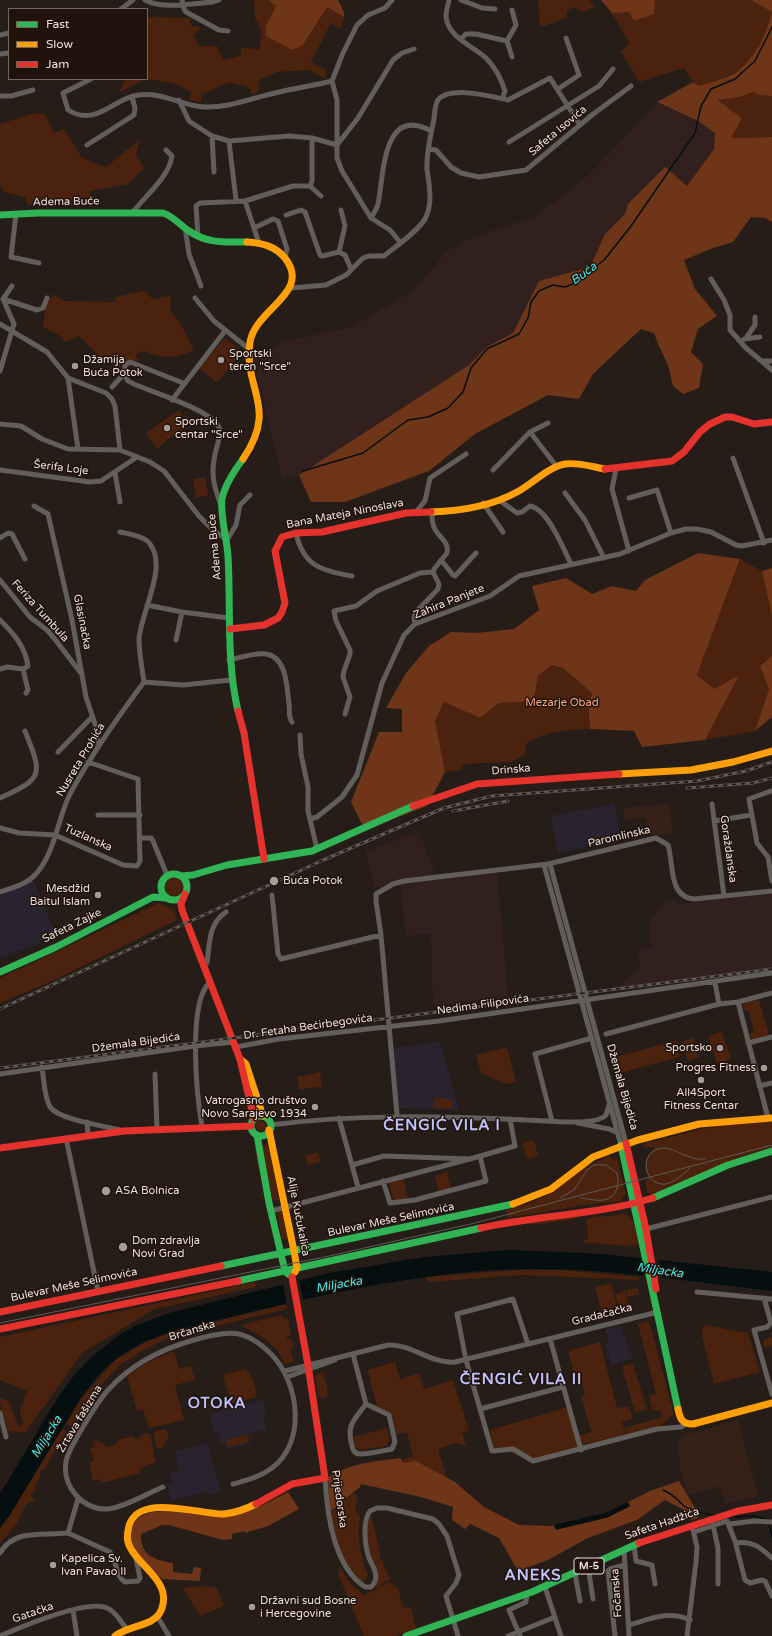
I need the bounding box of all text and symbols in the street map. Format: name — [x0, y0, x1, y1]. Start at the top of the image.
legend — [8, 8, 148, 80]
text: Fast — [46, 17, 69, 31]
text: Slow — [46, 37, 73, 51]
text: Jam — [46, 57, 69, 71]
street label: Safeta Isovića — [526, 103, 590, 159]
street label: Adema Buće — [33, 195, 99, 209]
water label: Buća — [568, 260, 600, 288]
place label: Sportski teren "Srce" — [229, 347, 291, 373]
place label: Džamija Buća Potok — [83, 353, 143, 379]
marker: Sportski teren "Srce" — [216, 355, 226, 365]
marker: Džamija Buća Potok — [70, 361, 80, 371]
place label: Sportski centar "Srce" — [175, 415, 243, 441]
marker: Sportski centar "Srce" — [162, 423, 172, 433]
street label: Šerifa Loje — [33, 458, 89, 478]
street label: Bana Mateja Ninoslava — [285, 496, 405, 532]
street label: Adema Buće — [206, 513, 224, 581]
street label: Feriza Tumbula — [9, 577, 71, 645]
street label: Zahira Panjete — [412, 582, 486, 622]
street label: Glasinačka — [70, 593, 94, 651]
park label: Mezarje Obad — [525, 696, 599, 710]
street label: Nusreta Prohića — [54, 721, 108, 799]
street label: Drinska — [491, 762, 531, 778]
street label: Goraždanska — [717, 814, 739, 884]
street label: Tuzlanska — [62, 822, 114, 854]
street label: Paromlinska — [587, 823, 651, 851]
place label: Buća Potok — [283, 874, 343, 888]
marker: Buća Potok — [268, 875, 280, 887]
place label: Mesdžid Baitul Islam — [30, 882, 90, 908]
marker: Mesdžid Baitul Islam — [93, 890, 103, 900]
street label: Safeta Zajke — [40, 906, 104, 946]
street label: Nedima Filipovića — [436, 992, 530, 1018]
street label: Dr. Fetaha Bećirbegovića — [243, 1011, 373, 1043]
street label: Džemala Bijedića — [91, 1030, 181, 1056]
place label: Sportsko — [665, 1041, 712, 1055]
street label: Džemala Bijedića — [603, 1042, 641, 1132]
marker: Sportsko — [715, 1043, 725, 1053]
place label: Progres Fitness — [676, 1061, 756, 1075]
marker: Progres Fitness — [759, 1063, 769, 1073]
marker: All4Sport Fitness Centar — [696, 1075, 706, 1085]
place label: All4Sport Fitness Centar — [664, 1086, 738, 1112]
place label: Vatrogasno društvo Novo Sarajevo 1934 — [201, 1094, 307, 1120]
marker: Vatrogasno društvo Novo Sarajevo 1934 — [310, 1102, 320, 1112]
district label: ČENGIĆ VILA I — [383, 1117, 501, 1135]
street label: Alije Kučukalića — [284, 1175, 312, 1257]
place label: ASA Bolnica — [115, 1184, 180, 1198]
marker: ASA Bolnica — [100, 1185, 112, 1197]
street label: Bulevar Meše Selimovića — [327, 1200, 455, 1240]
place label: Dom zdravlja Novi Grad — [132, 1234, 200, 1260]
marker: Dom zdravlja Novi Grad — [117, 1241, 129, 1253]
water label: Miljacka — [636, 1261, 684, 1281]
street label: Bulevar Meše Selimovića — [10, 1265, 138, 1305]
water label: Miljacka — [315, 1274, 363, 1296]
street label: Gradačačka — [570, 1301, 634, 1329]
street label: Brčanska — [167, 1318, 217, 1344]
district label: ČENGIĆ VILA II — [460, 1371, 582, 1389]
street label: Žrtava fašizma — [55, 1383, 105, 1455]
district label: OTOKA — [188, 1395, 246, 1413]
water label: Miljacka — [28, 1413, 66, 1461]
street label: Prijedorska — [328, 1469, 350, 1529]
street label: Safeta Hadžića — [623, 1505, 701, 1543]
place label: Kapelica Sv. Ivan Pavao II — [61, 1552, 126, 1578]
road number: M-5 — [574, 1558, 604, 1574]
marker: Kapelica Sv. Ivan Pavao II — [48, 1560, 58, 1570]
district label: ANEKS — [504, 1567, 562, 1585]
street label: Fočanska — [609, 1568, 625, 1618]
place label: Državni sud Bosne i Hercegovine — [260, 1594, 356, 1620]
street label: Gatačka — [11, 1600, 55, 1626]
marker: Državni sud Bosne i Hercegovine — [247, 1602, 257, 1612]

